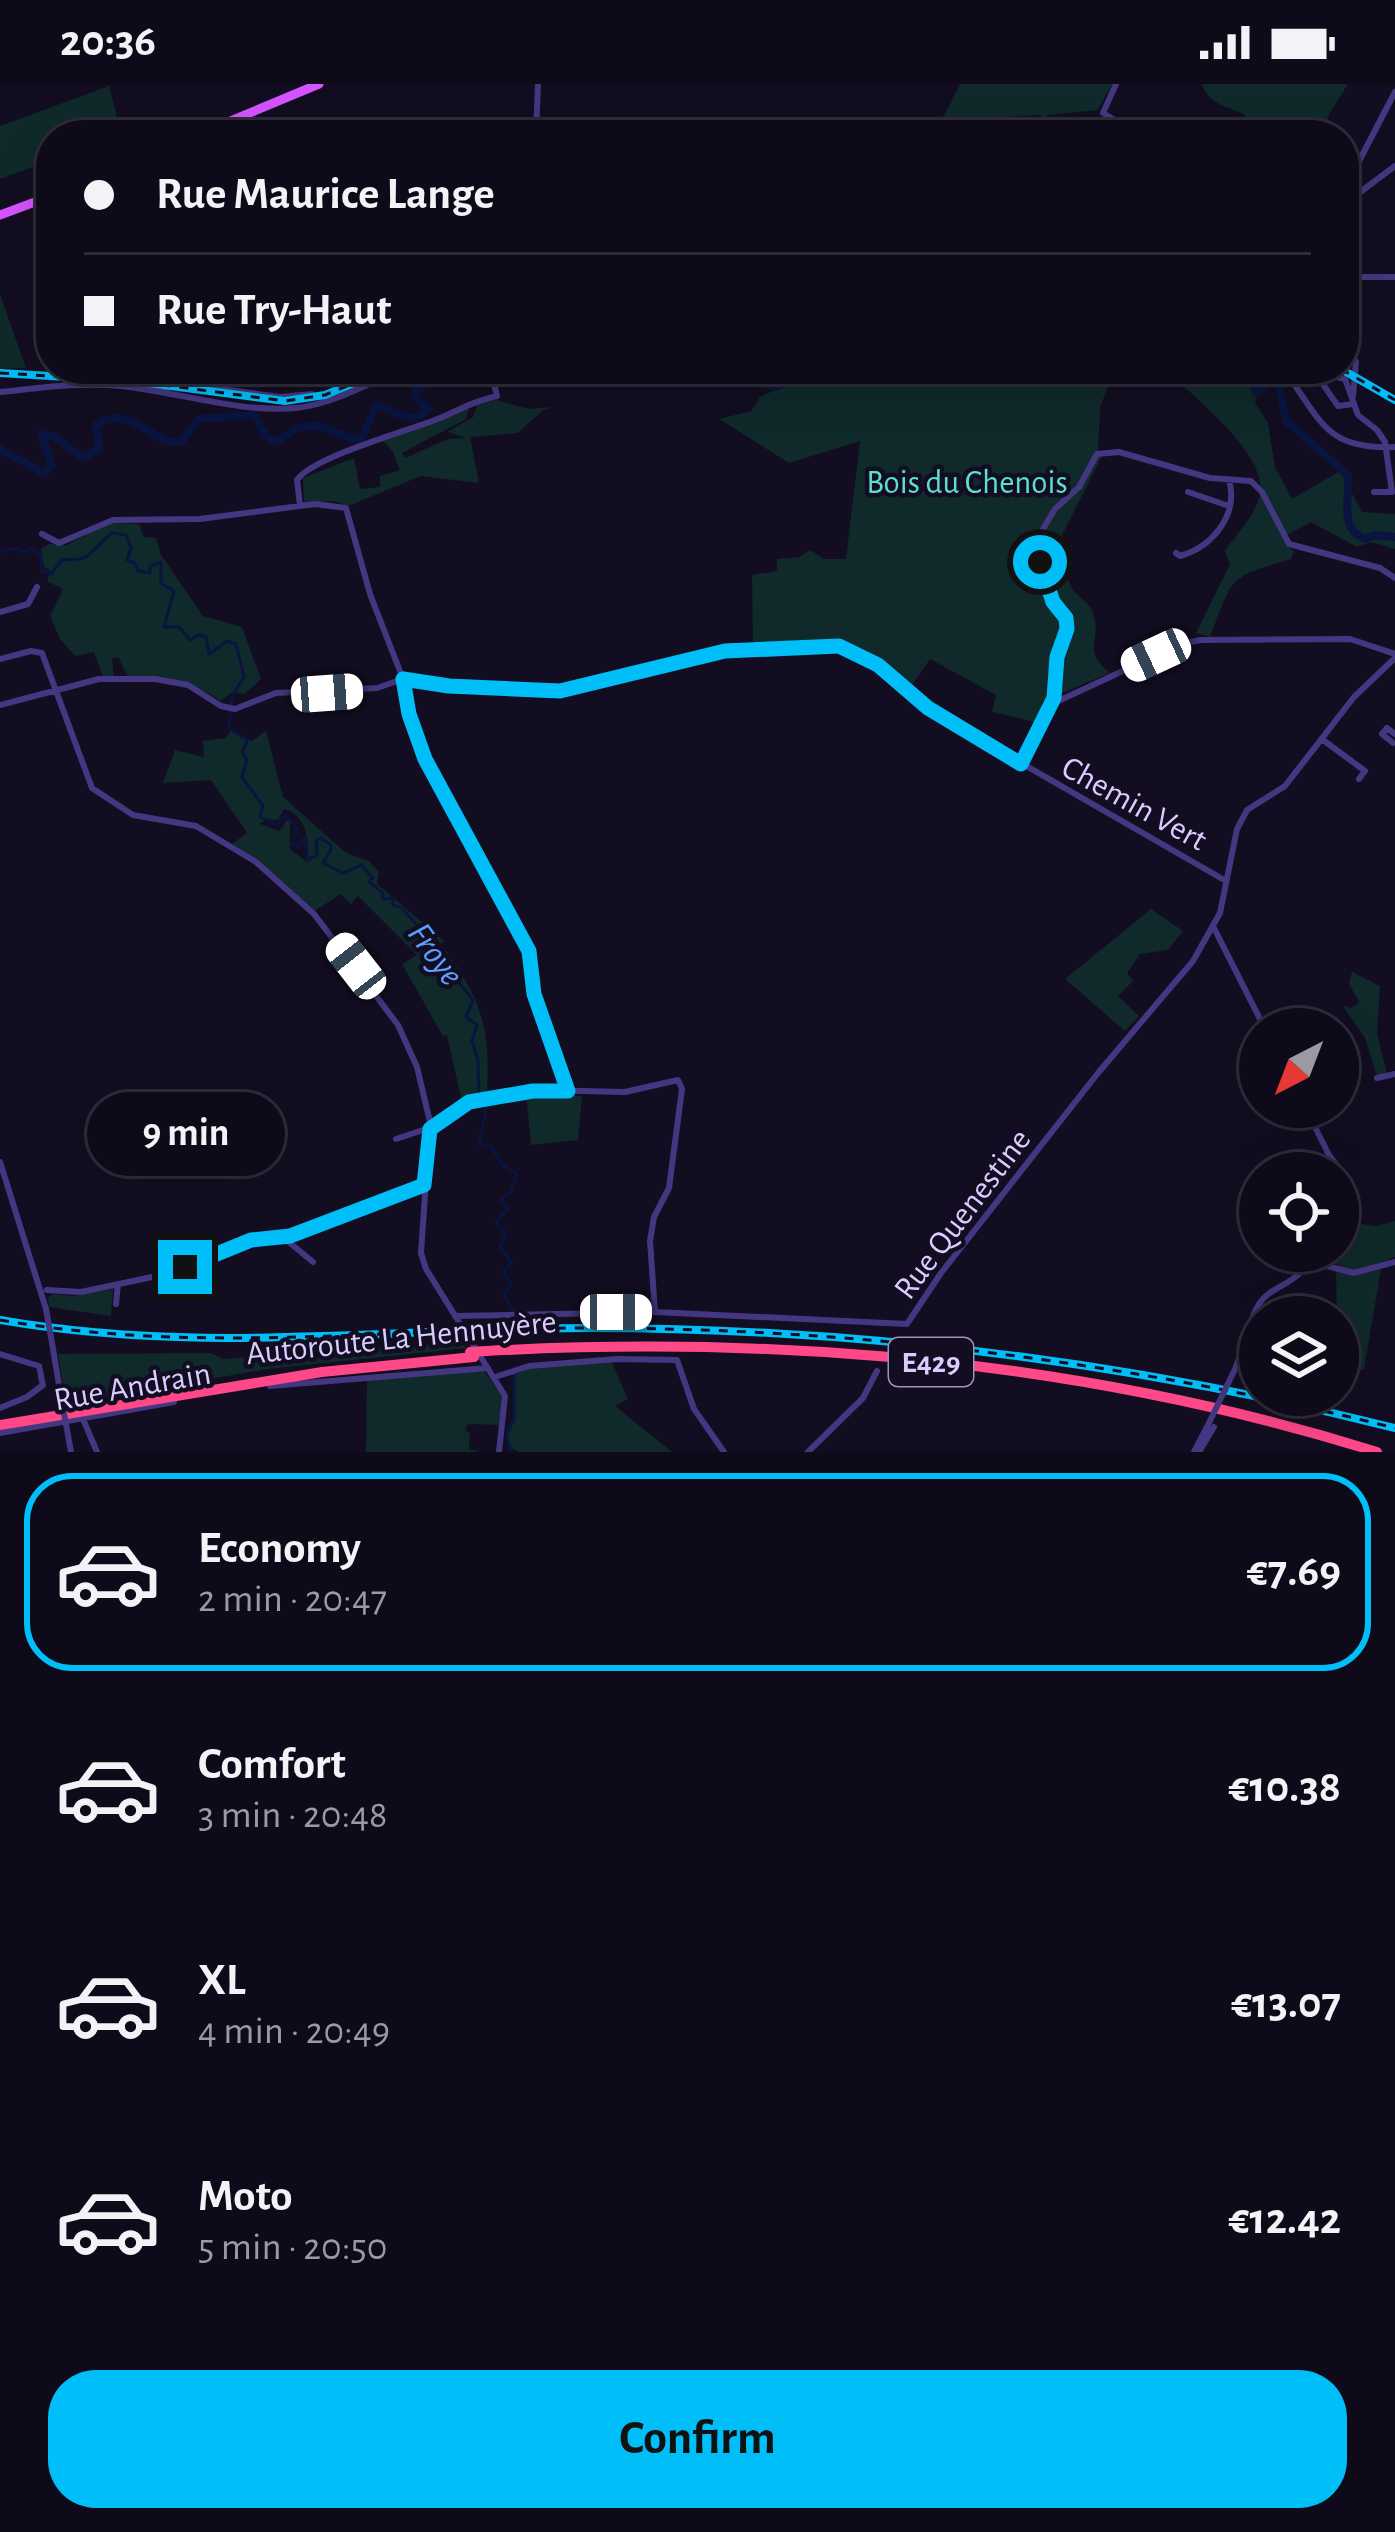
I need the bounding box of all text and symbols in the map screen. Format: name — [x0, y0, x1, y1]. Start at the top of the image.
text: 20:36 — [60, 19, 156, 64]
text: Rue Maurice Lange — [156, 172, 495, 217]
text: Rue Try-Haut — [156, 288, 391, 333]
park label: Bois du Chenois — [866, 467, 1068, 500]
route start — [1013, 535, 1067, 589]
car — [1116, 623, 1196, 687]
car — [290, 673, 364, 713]
street label: Chemin Vert — [1056, 751, 1212, 858]
water label: Froye — [401, 916, 470, 992]
car — [320, 927, 392, 1005]
north arrow — [1239, 1008, 1359, 1128]
map controls — [1239, 1008, 1359, 1416]
callout: 9 min — [86, 1093, 284, 1177]
text: 9 min — [142, 1114, 230, 1153]
street label: Rue Quenestine — [889, 1123, 1037, 1306]
button: locate — [1239, 1152, 1359, 1272]
route end — [158, 1240, 212, 1294]
car — [580, 1294, 652, 1330]
button: layers — [1239, 1296, 1359, 1416]
street label: Autoroute La Hennuyère — [244, 1306, 558, 1371]
road number: E429 — [889, 1338, 973, 1386]
street label: Rue Andrain — [51, 1357, 213, 1417]
icon: car — [54, 1518, 162, 1626]
text: Economy — [198, 1526, 361, 1571]
text: €7.69 — [1247, 1549, 1341, 1594]
text: 2 min · 20:47 — [198, 1580, 387, 1619]
icon: car — [54, 1734, 162, 1842]
text: Comfort — [198, 1742, 346, 1787]
text: €10.38 — [1228, 1765, 1341, 1810]
text: 3 min · 20:48 — [198, 1796, 388, 1835]
icon: car — [54, 1950, 162, 2058]
text: XL — [198, 1958, 246, 2003]
text: €13.07 — [1231, 1981, 1341, 2026]
text: 4 min · 20:49 — [198, 2012, 390, 2051]
icon: car — [54, 2166, 162, 2274]
text: Moto — [198, 2174, 293, 2219]
text: €12.42 — [1228, 2197, 1341, 2242]
text: 5 min · 20:50 — [198, 2228, 387, 2267]
button: Confirm — [48, 2370, 1347, 2508]

